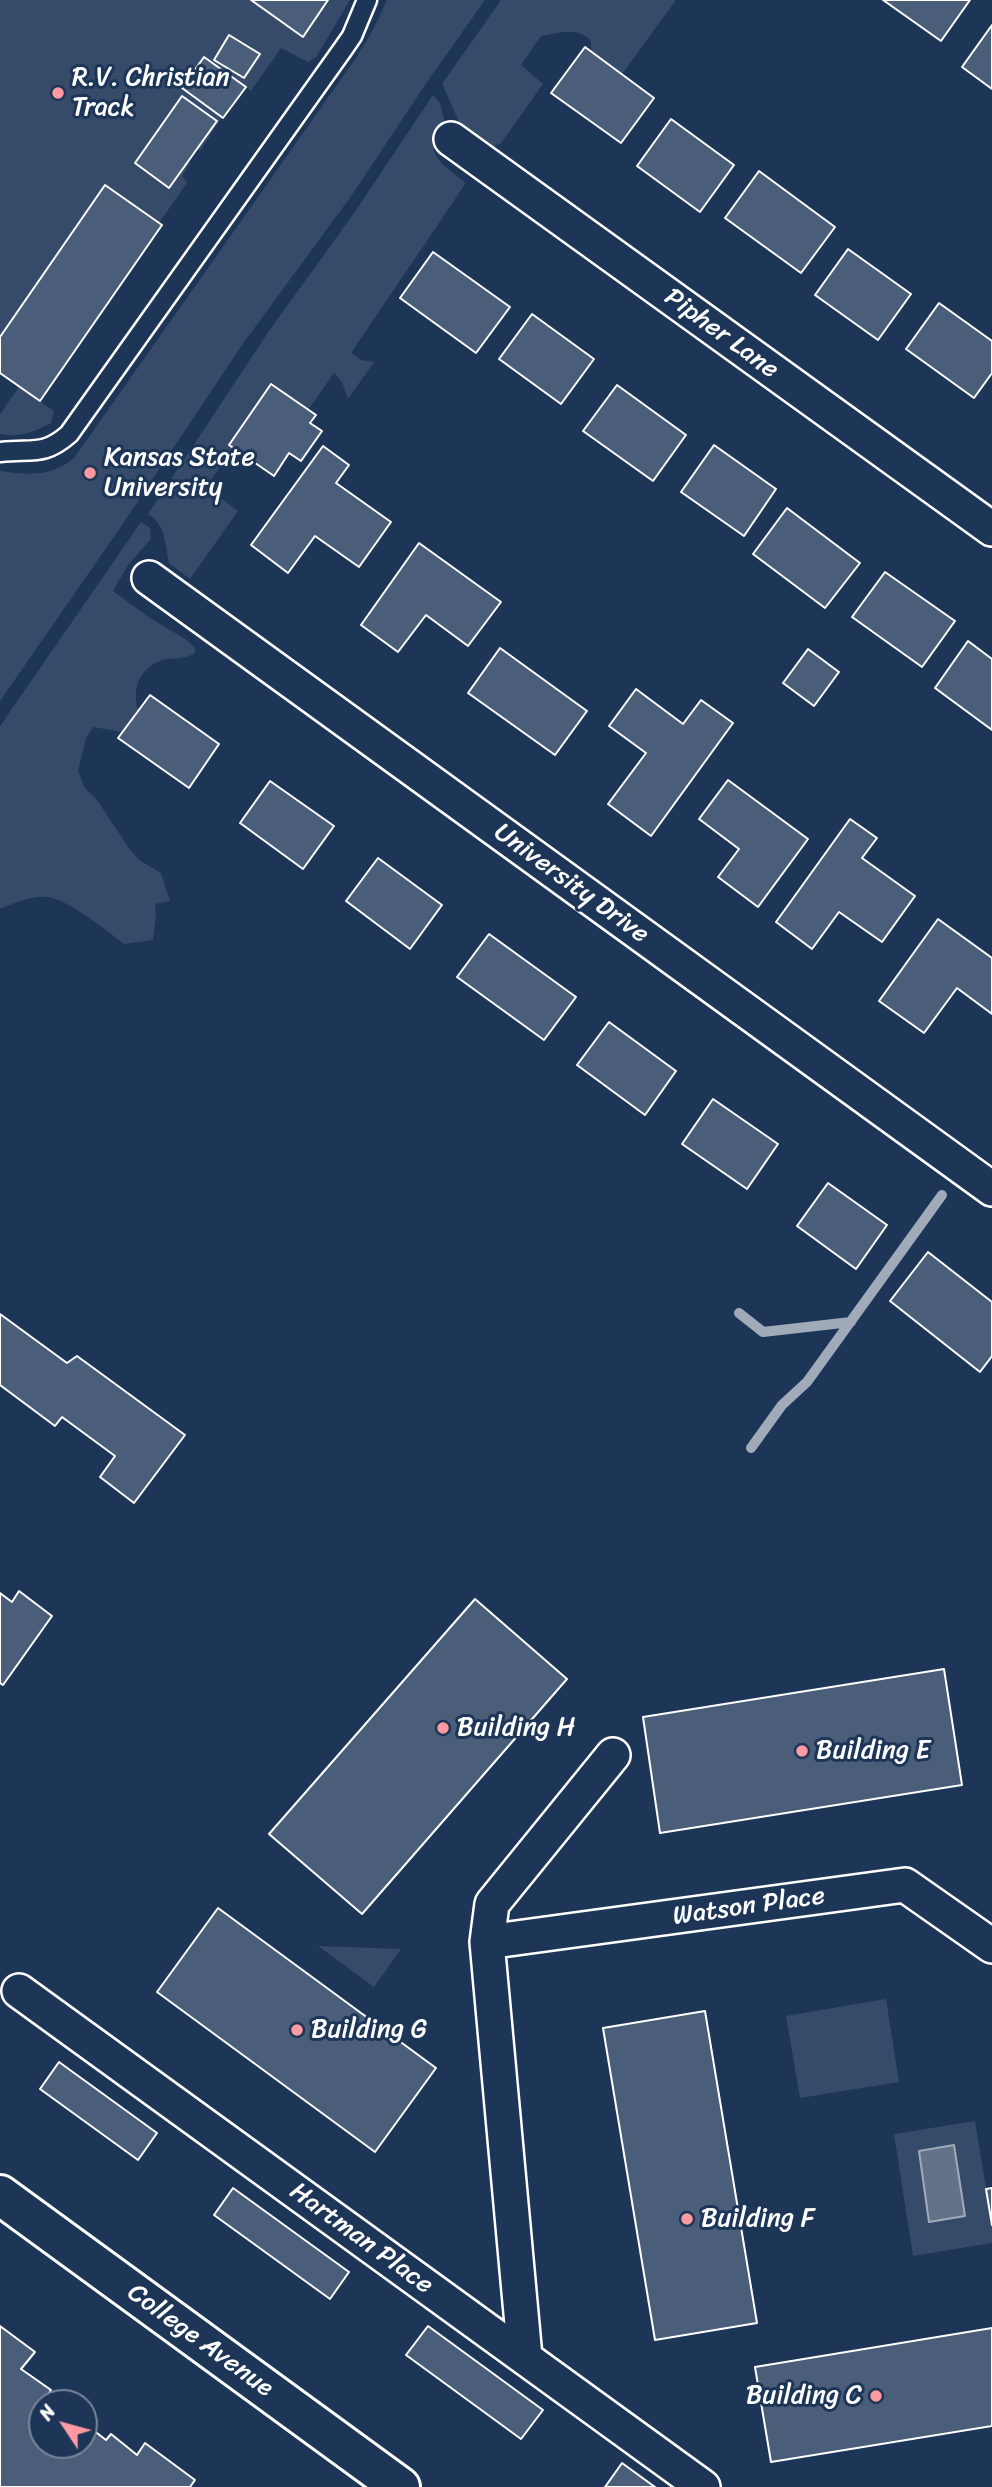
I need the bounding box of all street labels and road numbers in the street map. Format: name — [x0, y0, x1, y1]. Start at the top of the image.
street label: Pipher Lane — [658, 282, 784, 386]
street label: University Drive — [487, 817, 655, 951]
street label: Watson Place — [671, 1881, 827, 1933]
street label: Hartman Place — [283, 2176, 439, 2302]
street label: College Avenue — [121, 2278, 279, 2404]

